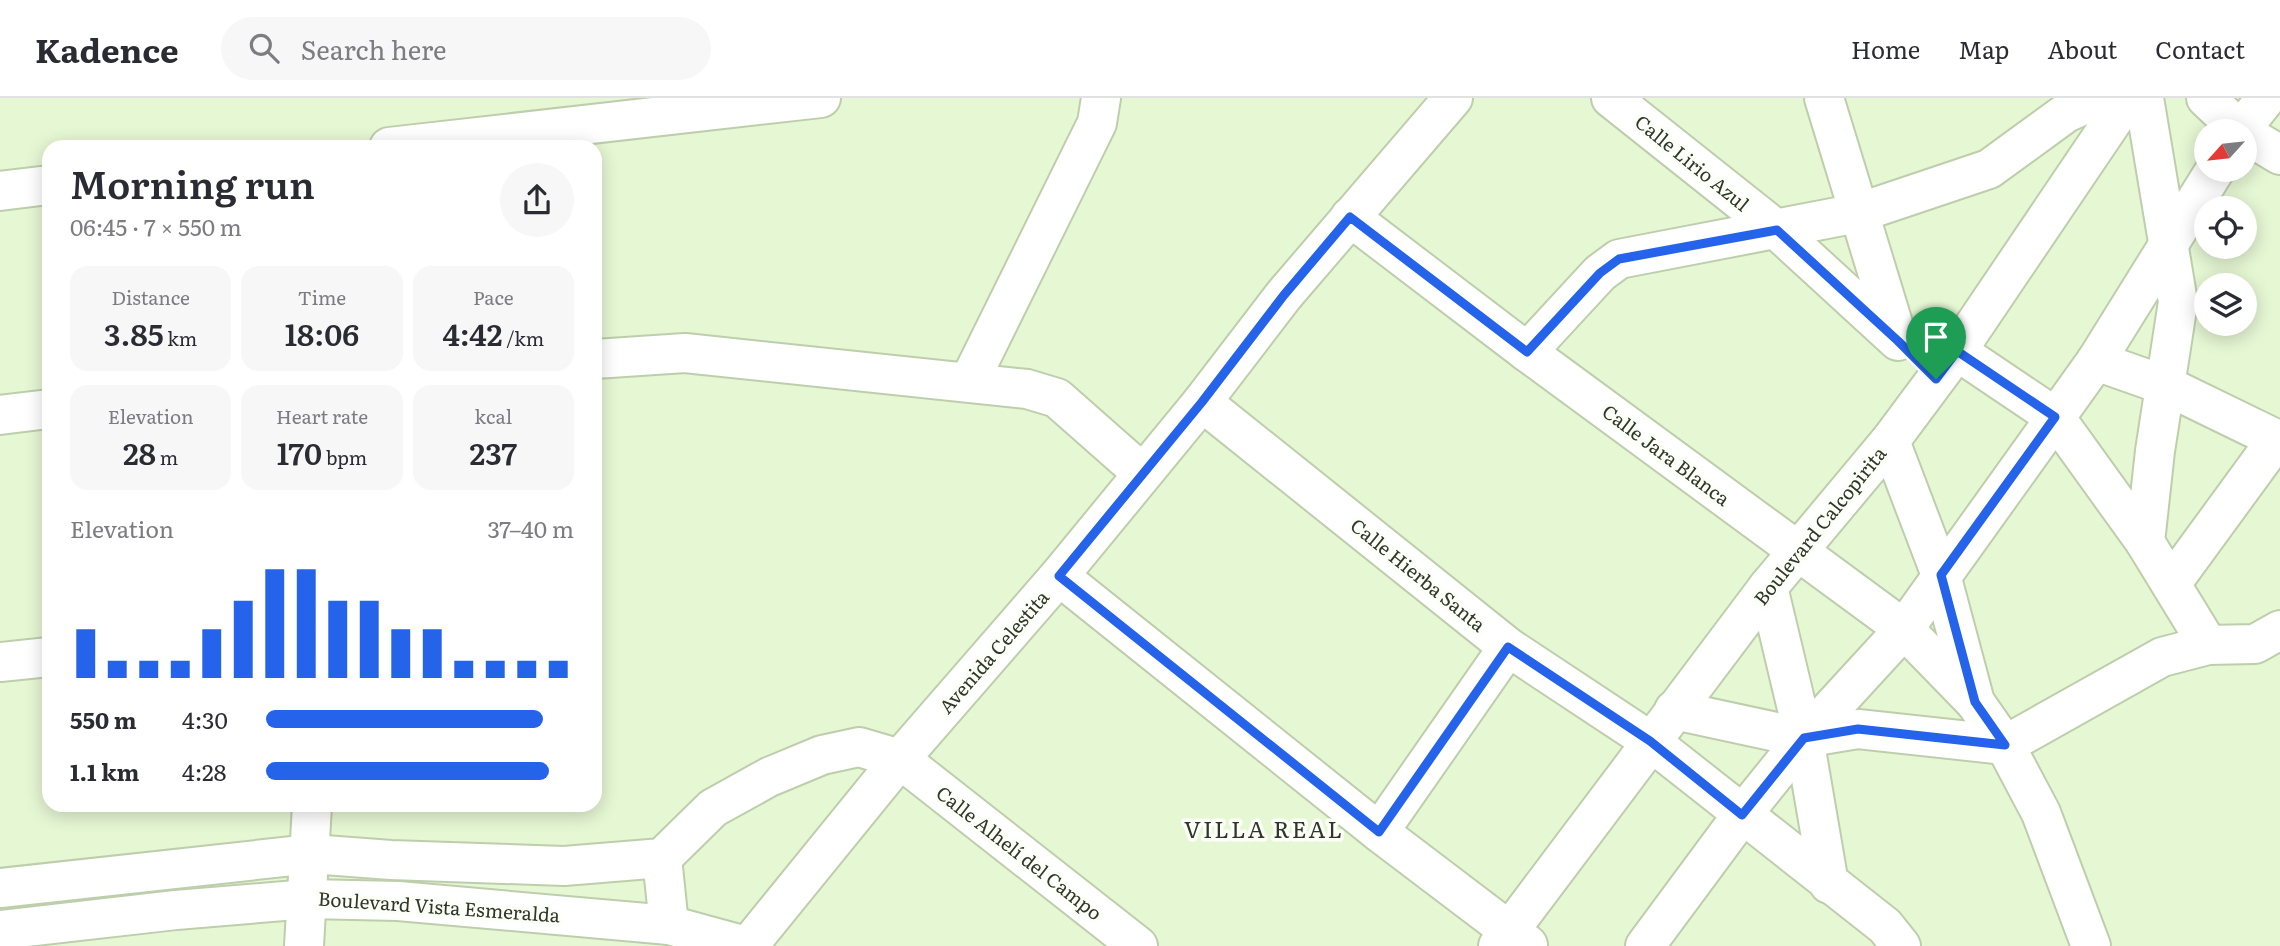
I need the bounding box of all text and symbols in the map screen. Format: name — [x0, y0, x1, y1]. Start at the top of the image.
search box — [221, 17, 711, 80]
text: Kadence — [35, 24, 179, 73]
icon: search — [245, 29, 283, 67]
text: Search here — [301, 29, 447, 68]
text: Home — [1851, 31, 1920, 66]
text: Map — [1958, 31, 2009, 66]
text: About — [2047, 31, 2117, 66]
text: Contact — [2155, 31, 2245, 66]
street label: Calle Lirio Azul — [1629, 107, 1756, 217]
north arrow — [2194, 119, 2258, 182]
map controls — [2194, 119, 2257, 336]
text: Morning run — [70, 154, 315, 211]
button: share — [500, 163, 574, 237]
button: locate — [2194, 196, 2257, 259]
text: 06:45 · 7 × 550 m — [70, 209, 242, 243]
button: layers — [2194, 273, 2257, 336]
text: Distance — [111, 283, 190, 311]
text: Time — [298, 283, 346, 311]
text: Pace — [473, 283, 514, 311]
pin — [1906, 307, 1966, 379]
text: 3.85 — [104, 311, 164, 355]
text: 18:06 — [285, 311, 359, 355]
text: 4:42 — [442, 311, 502, 355]
icon: arrive — [1917, 318, 1955, 356]
text: km — [164, 324, 197, 352]
text: /km — [502, 324, 544, 352]
street label: Calle Jara Blanca — [1597, 397, 1737, 512]
text: Elevation — [108, 402, 194, 430]
text: Heart rate — [276, 402, 368, 430]
text: kcal — [475, 402, 512, 430]
text: 28 — [123, 430, 156, 474]
text: 170 — [277, 430, 322, 474]
text: 237 — [470, 430, 517, 474]
street label: Boulevard Calcopirita — [1746, 439, 1893, 611]
text: m — [156, 443, 178, 471]
text: bpm — [322, 443, 367, 471]
text: Elevation — [70, 511, 174, 545]
text: 37–40 m — [488, 511, 574, 545]
street label: Calle Hierba Santa — [1345, 511, 1493, 638]
street label: Avenida Celestita — [932, 583, 1055, 719]
text: 550 m — [70, 702, 137, 736]
text: 4:30 — [182, 702, 228, 736]
text: 1.1 km — [70, 754, 140, 788]
text: 4:28 — [182, 754, 226, 788]
street label: Calle Alhelí del Campo — [931, 778, 1109, 926]
district label: VILLA REAL — [1184, 811, 1344, 845]
street label: Boulevard Vista Esmeralda — [317, 884, 562, 928]

